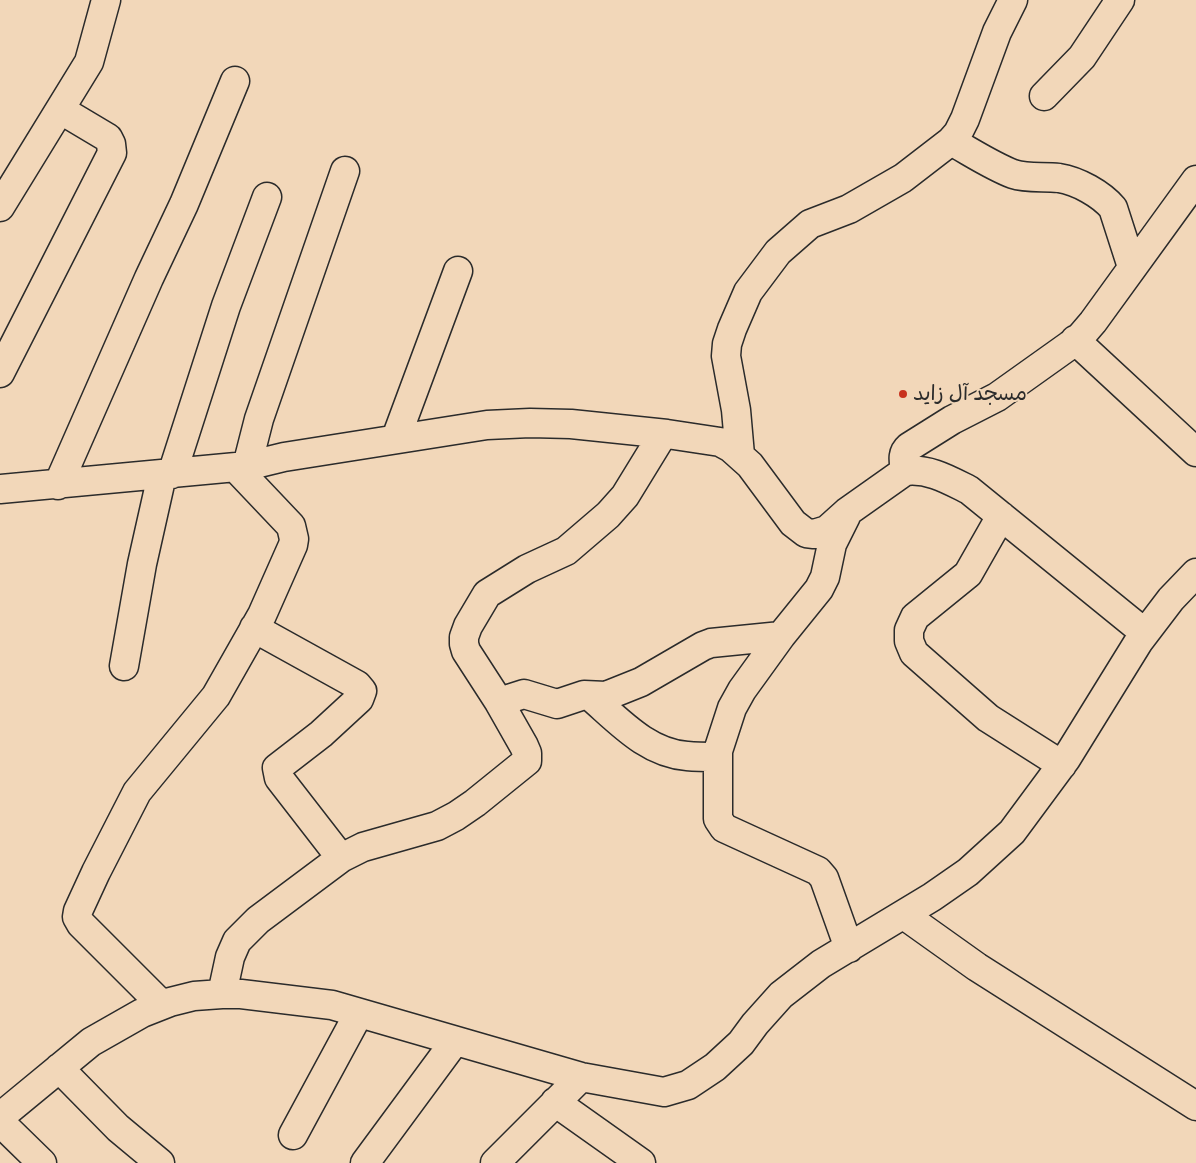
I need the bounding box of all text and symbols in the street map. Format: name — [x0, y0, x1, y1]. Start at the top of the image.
place label: مسجد آل زايد — [913, 381, 1027, 407]
marker: مسجد آل زايد — [897, 388, 909, 400]

